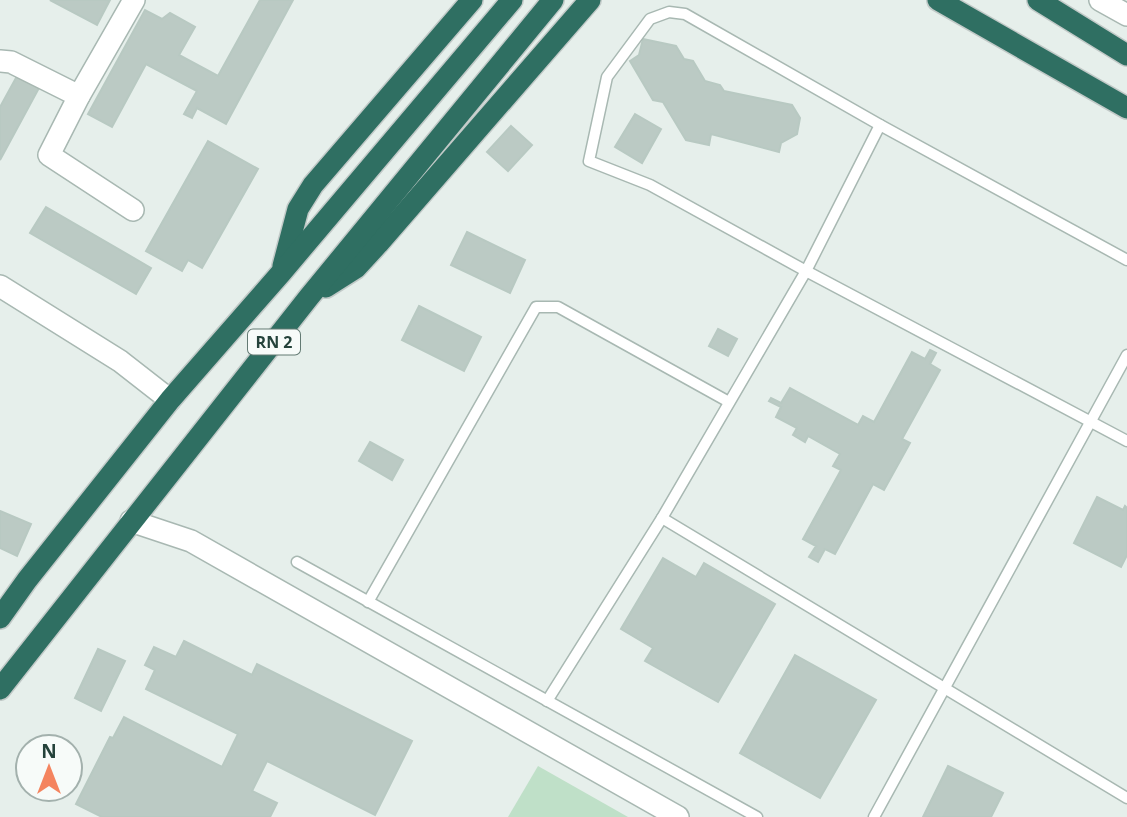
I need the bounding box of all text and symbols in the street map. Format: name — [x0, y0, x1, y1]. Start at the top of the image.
road number: RN 2 — [248, 330, 300, 354]
north arrow — [14, 733, 84, 803]
text: N — [41, 738, 57, 764]

